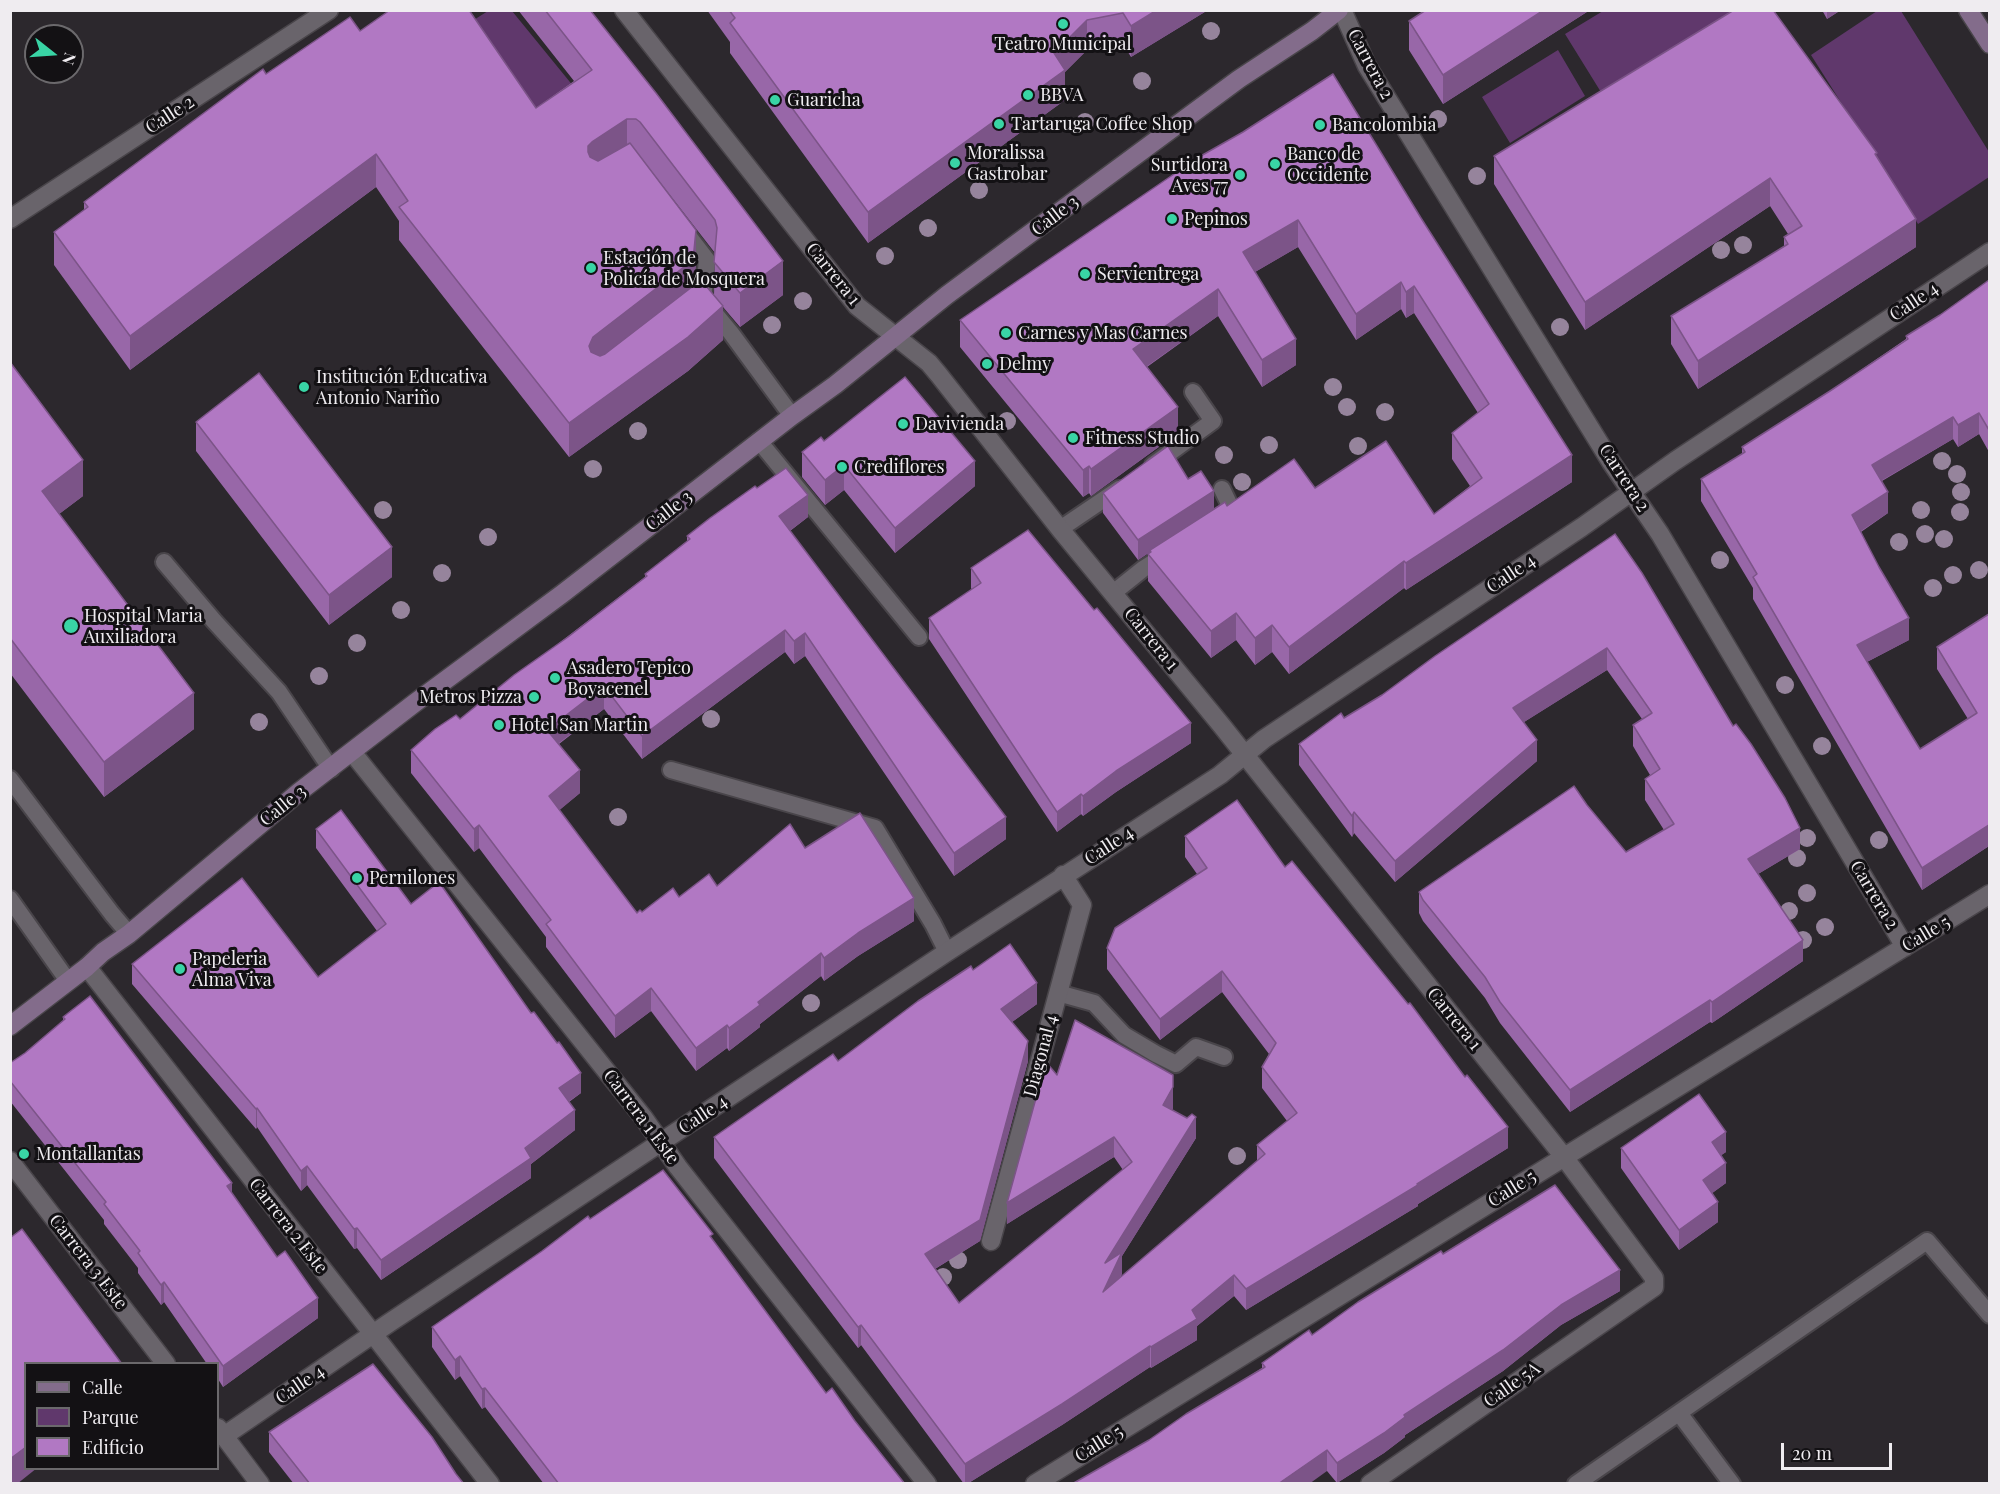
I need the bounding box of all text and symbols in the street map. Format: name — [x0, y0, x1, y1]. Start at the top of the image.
marker: Teatro Municipal — [1056, 17, 1070, 31]
north arrow — [24, 24, 84, 84]
street label: Carrera 2 — [1343, 25, 1397, 103]
place label: Teatro Municipal — [994, 33, 1132, 55]
text: N — [58, 50, 82, 67]
place label: BBVA — [1040, 84, 1084, 106]
marker: BBVA — [1021, 88, 1035, 102]
place label: Guaricha — [787, 89, 861, 111]
street label: Calle 2 — [142, 91, 198, 139]
marker: Guaricha — [768, 93, 782, 107]
place label: Tartaruga Coffee Shop — [1011, 113, 1192, 135]
place label: Bancolombia — [1332, 114, 1437, 136]
marker: Tartaruga Coffee Shop — [992, 117, 1006, 131]
marker: Bancolombia — [1313, 118, 1327, 132]
place label: Moralissa Gastrobar — [967, 142, 1048, 184]
place label: Banco de Occidente — [1287, 143, 1369, 186]
place label: Surtidora Aves 77 — [1151, 154, 1228, 196]
marker: Moralissa Gastrobar — [948, 156, 962, 170]
marker: Banco de Occidente — [1268, 157, 1282, 171]
marker: Surtidora Aves 77 — [1233, 168, 1247, 182]
street label: Calle 3 — [1027, 191, 1083, 241]
place label: Pepinos — [1184, 208, 1248, 230]
marker: Pepinos — [1165, 212, 1179, 226]
street label: Carrera 1 — [801, 238, 865, 310]
place label: Estación de Policía de Mosquera — [603, 247, 765, 290]
marker: Estación de Policía de Mosquera — [584, 261, 598, 275]
place label: Servientrega — [1097, 263, 1199, 285]
marker: Servientrega — [1078, 267, 1092, 281]
street label: Calle 4 — [1886, 278, 1942, 326]
place label: Carnes y Mas Carnes — [1018, 322, 1188, 344]
marker: Carnes y Mas Carnes — [999, 326, 1013, 340]
place label: Delmy — [999, 353, 1051, 375]
marker: Delmy — [980, 357, 994, 371]
place label: Institución Educativa Antonio Nariño — [316, 366, 487, 409]
marker: Institución Educativa Antonio Nariño — [297, 380, 311, 394]
place label: Davivienda — [915, 413, 1004, 435]
marker: Davivienda — [896, 417, 910, 431]
place label: Fitness Studio — [1085, 427, 1199, 449]
marker: Fitness Studio — [1066, 431, 1080, 445]
street label: Carrera 2 — [1594, 440, 1654, 516]
place label: Crediflores — [854, 456, 945, 478]
marker: Crediflores — [835, 460, 849, 474]
street label: Calle 3 — [641, 486, 697, 536]
street label: Calle 4 — [1483, 550, 1539, 598]
street label: Carrera 1 — [1119, 603, 1183, 675]
place label: Hospital Maria Auxiliadora — [84, 605, 203, 648]
marker: Hospital Maria Auxiliadora — [62, 617, 80, 635]
place label: Asadero Tepico Boyacenel — [567, 657, 691, 700]
marker: Asadero Tepico Boyacenel — [548, 671, 562, 685]
place label: Metros Pizza — [419, 686, 522, 708]
marker: Metros Pizza — [527, 690, 541, 704]
place label: Hotel San Martin — [511, 714, 648, 736]
marker: Hotel San Martin — [492, 718, 506, 732]
street label: Calle 3 — [256, 781, 310, 831]
street label: Calle 4 — [1080, 822, 1138, 870]
street label: Carrera 2 — [1845, 857, 1903, 933]
place label: Pernilones — [369, 867, 455, 889]
marker: Pernilones — [350, 871, 364, 885]
street label: Calle 5 — [1898, 911, 1954, 957]
place label: Papeleria Alma Viva — [192, 948, 272, 990]
marker: Papeleria Alma Viva — [173, 962, 187, 976]
street label: Carrera 1 — [1422, 983, 1486, 1055]
street label: Diagonal 4 — [1020, 1012, 1062, 1100]
street label: Carrera 1 Este — [598, 1065, 684, 1169]
street label: Calle 4 — [675, 1091, 731, 1139]
place label: Montallantas — [36, 1143, 141, 1165]
marker: Montallantas — [17, 1147, 31, 1161]
street label: Calle 5 — [1484, 1166, 1540, 1212]
street label: Carrera 2 Este — [244, 1174, 332, 1278]
street label: Carrera 3 Este — [44, 1210, 132, 1314]
street label: Calle 5A — [1480, 1358, 1544, 1412]
street label: Calle 4 — [272, 1361, 328, 1409]
legend — [24, 1362, 219, 1470]
text: Calle — [82, 1375, 123, 1399]
text: Parque — [82, 1405, 139, 1429]
street label: Calle 5 — [1071, 1421, 1127, 1467]
scale bar — [1784, 1431, 1895, 1469]
text: Edificio — [82, 1435, 144, 1459]
text: 20 m — [1792, 1441, 1832, 1465]

